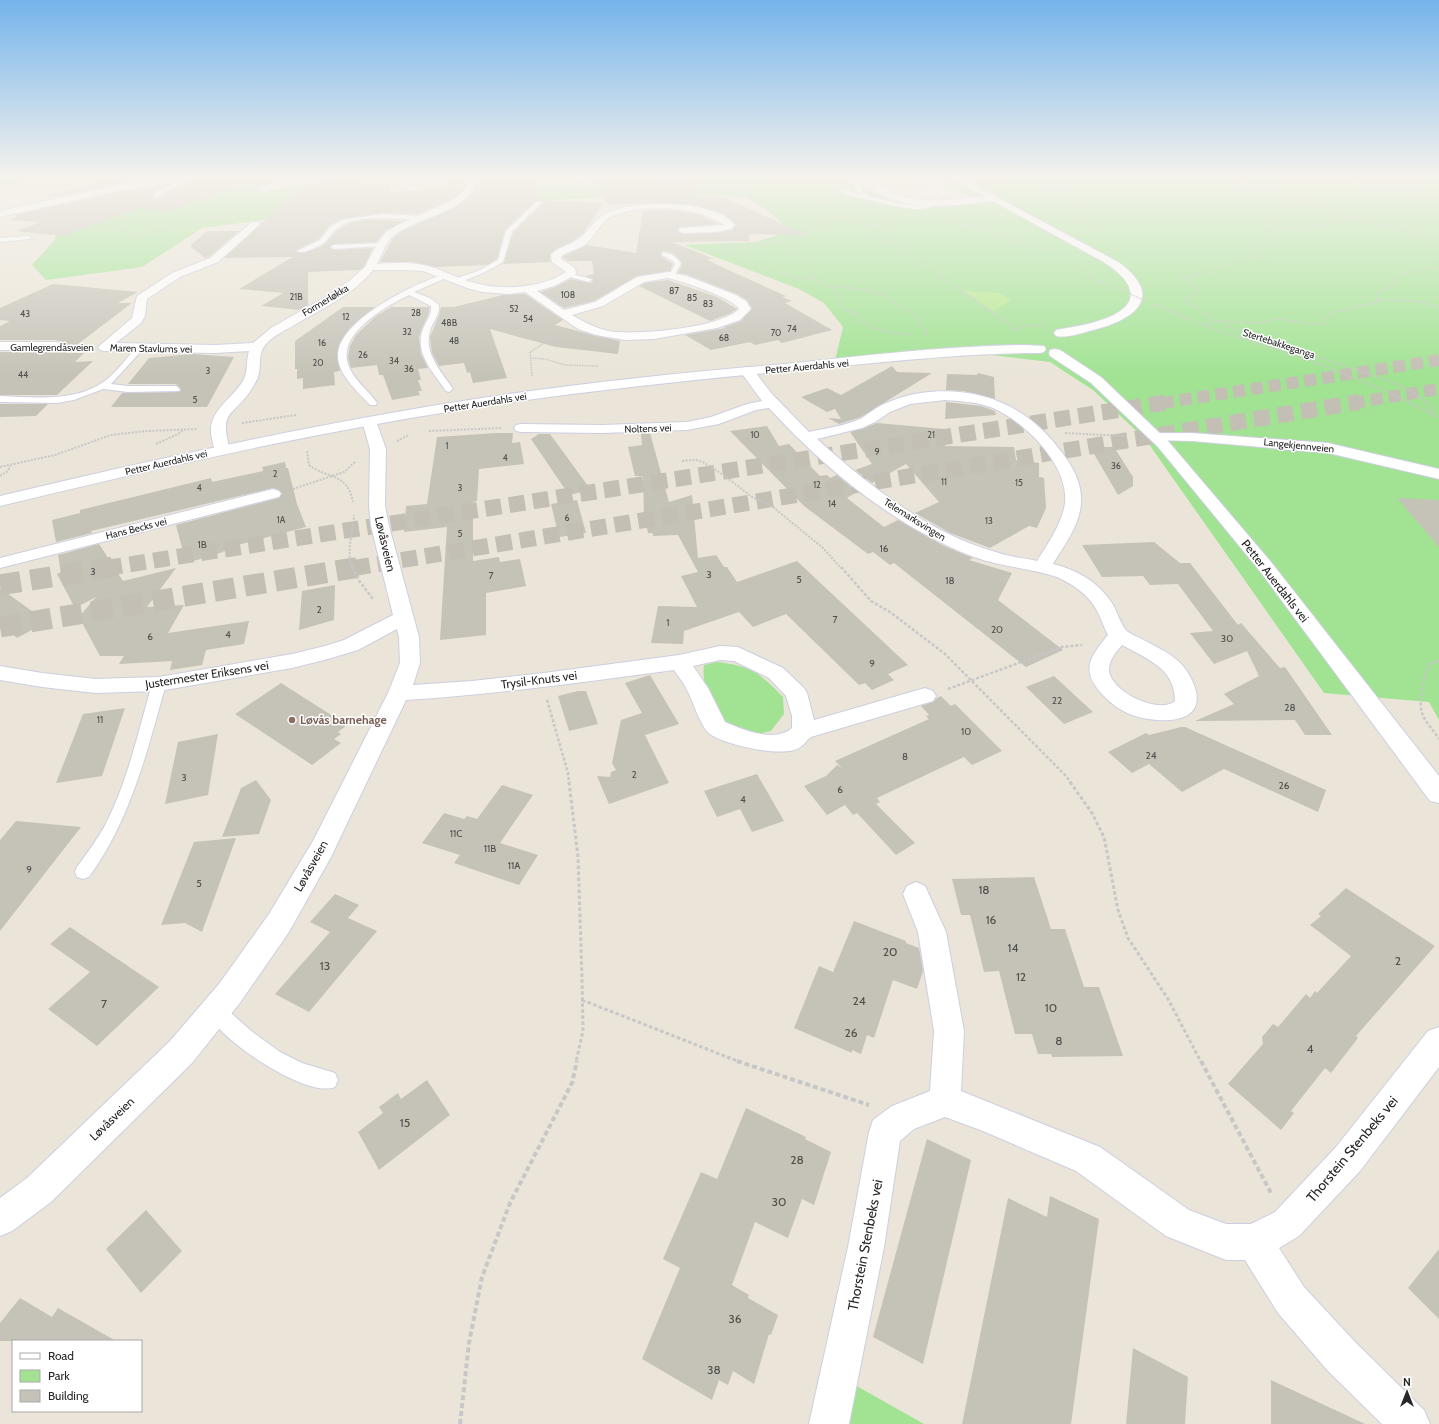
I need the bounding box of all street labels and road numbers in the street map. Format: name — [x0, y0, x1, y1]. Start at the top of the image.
street label: Formerløkka — [300, 281, 351, 319]
street label: Stertebakkeganga — [1241, 326, 1317, 361]
street label: Gamlegrendåsveien — [10, 341, 94, 354]
street label: Maren Stavlums vei — [110, 341, 192, 356]
street label: Petter Auerdahls vei — [765, 356, 849, 377]
street label: Petter Auerdahls vei — [443, 390, 528, 415]
street label: Noltens vei — [624, 421, 672, 436]
street label: Langekjennveien — [1263, 435, 1335, 456]
street label: Petter Auerdahls vei — [124, 447, 208, 478]
street label: Telemarksvingen — [881, 495, 949, 544]
street label: Hans Becks vei — [104, 515, 168, 542]
street label: Løvåsveien — [372, 515, 399, 573]
street label: Petter Auerdahls vei — [1238, 536, 1312, 625]
street label: Justermester Eriksens vei — [143, 657, 270, 692]
street label: Trysil-Knuts vei — [500, 667, 578, 692]
street label: Løvåsveien — [290, 837, 331, 894]
street label: Thorstein Stenbeks vei — [1302, 1092, 1402, 1206]
street label: Løvåsveien — [86, 1093, 137, 1144]
street label: Thorstein Stenbeks vei — [843, 1178, 887, 1312]

